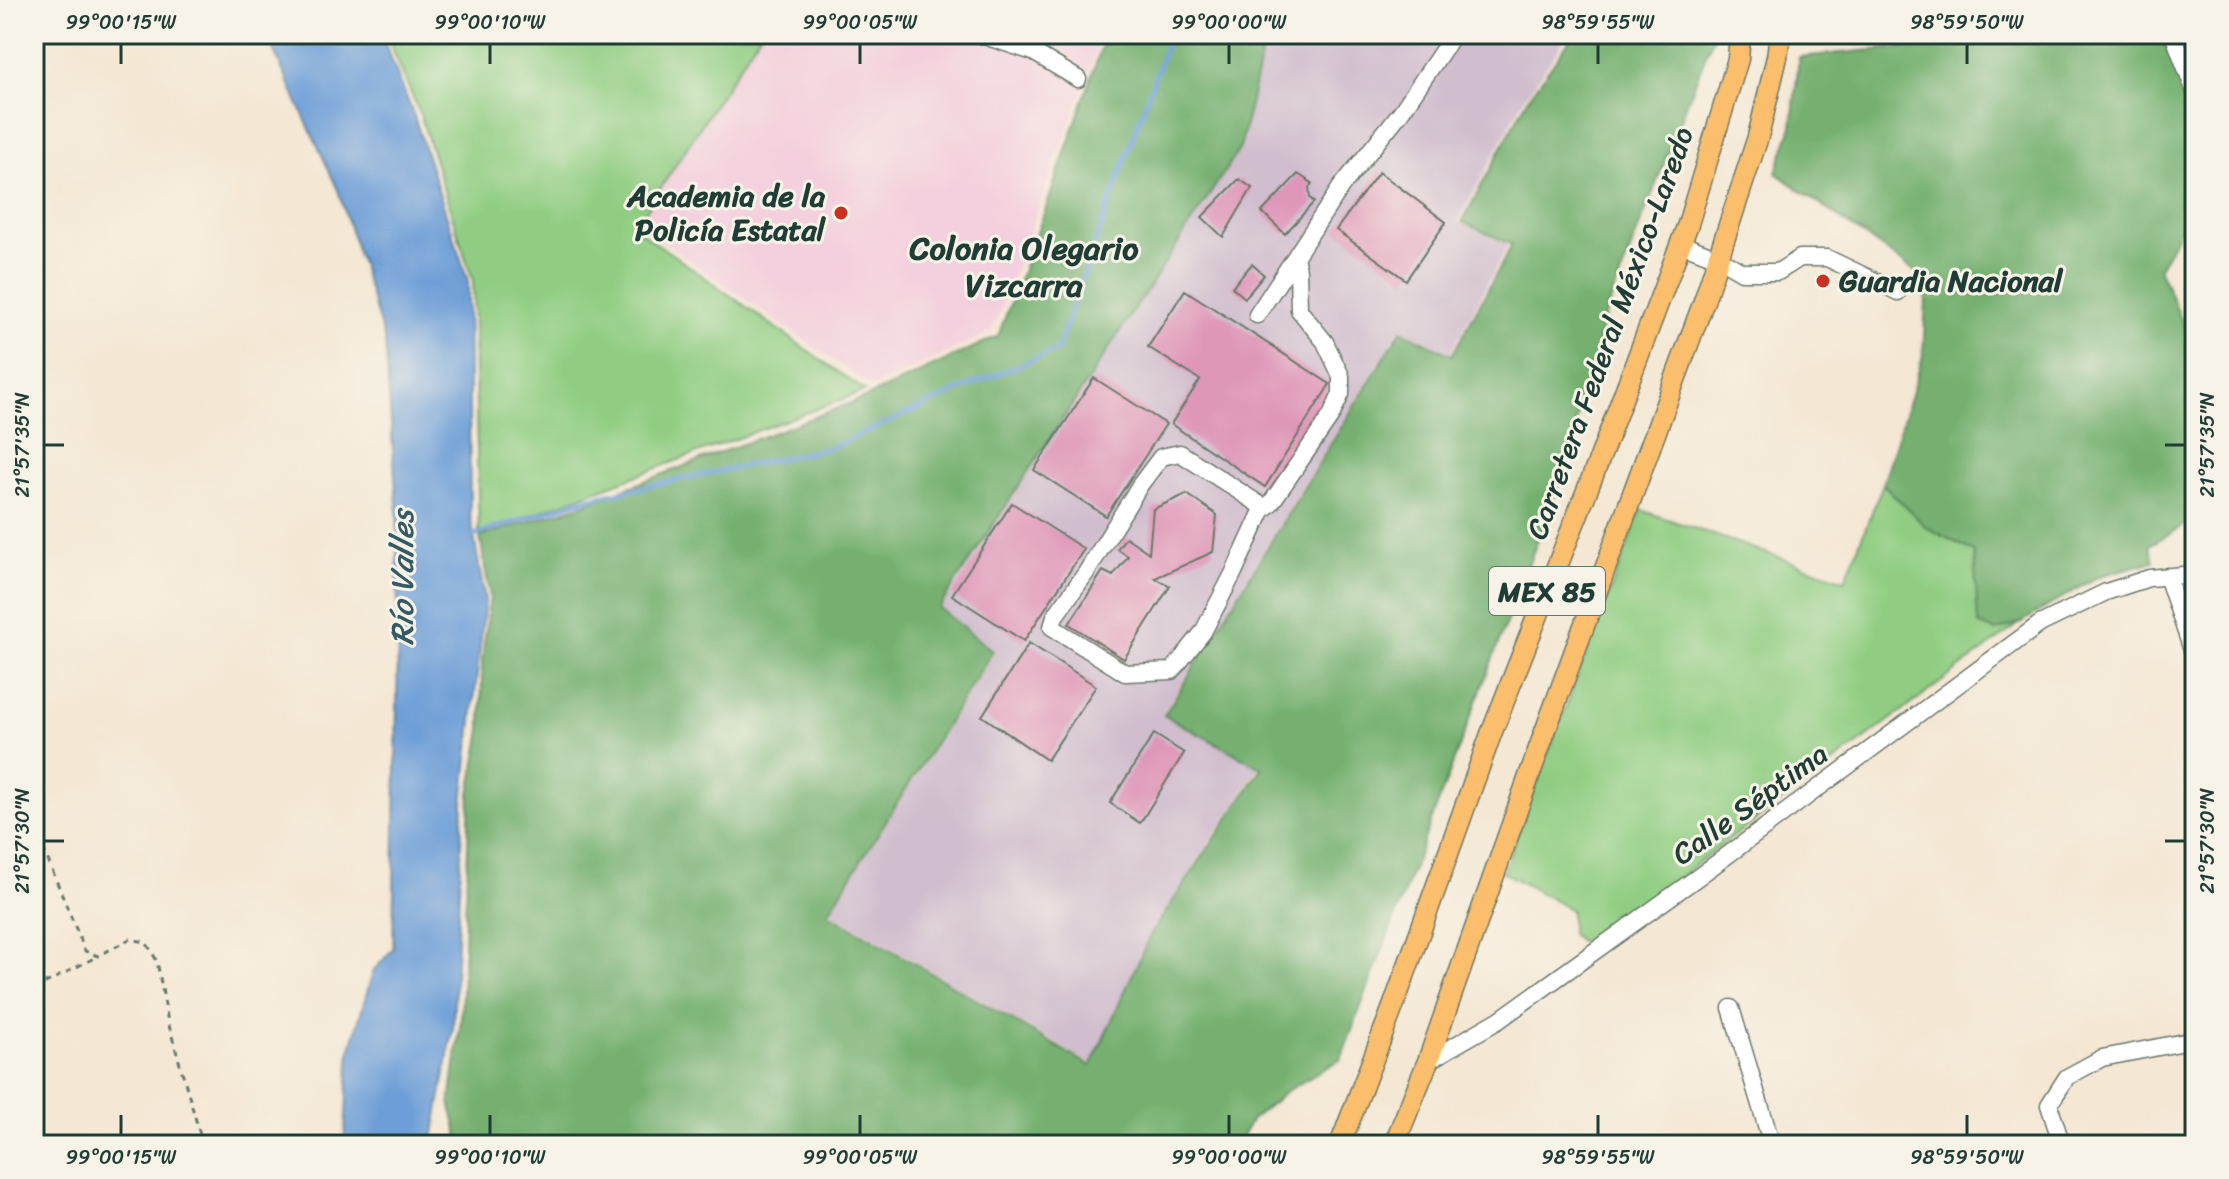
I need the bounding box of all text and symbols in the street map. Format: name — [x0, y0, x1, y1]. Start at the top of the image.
text: 99°00'15"W — [66, 5, 177, 40]
text: 99°00'10"W — [435, 5, 546, 40]
text: 99°00'05"W — [803, 5, 918, 40]
text: 99°00'00"W — [1172, 5, 1287, 40]
text: 98°59'55"W — [1542, 5, 1655, 40]
text: 98°59'50"W — [1910, 5, 2024, 40]
street label: Carretera Federal México-Laredo — [1510, 119, 1710, 547]
place label: Academia de la Policía Estatal — [625, 169, 826, 257]
marker: Academia de la Policía Estatal — [832, 204, 850, 222]
district label: Colonia Olegario Vizcarra — [909, 220, 1139, 314]
place label: Guardia Nacional — [1839, 254, 2064, 308]
marker: Guardia Nacional — [1814, 272, 1832, 290]
text: 21°57'35"N — [5, 392, 40, 498]
text: 21°57'35"N — [2190, 392, 2225, 498]
water label: Río Valles — [374, 507, 431, 645]
road number: MEX 85 — [1489, 567, 1605, 615]
street label: Calle Séptima — [1660, 728, 1840, 880]
text: 21°57'30"N — [5, 788, 40, 894]
text: 21°57'30"N — [2190, 788, 2225, 894]
text: 99°00'15"W — [66, 1140, 177, 1175]
text: 99°00'10"W — [435, 1140, 546, 1175]
text: 99°00'05"W — [803, 1140, 918, 1175]
text: 99°00'00"W — [1172, 1140, 1287, 1175]
text: 98°59'55"W — [1542, 1140, 1655, 1175]
text: 98°59'50"W — [1910, 1140, 2024, 1175]

